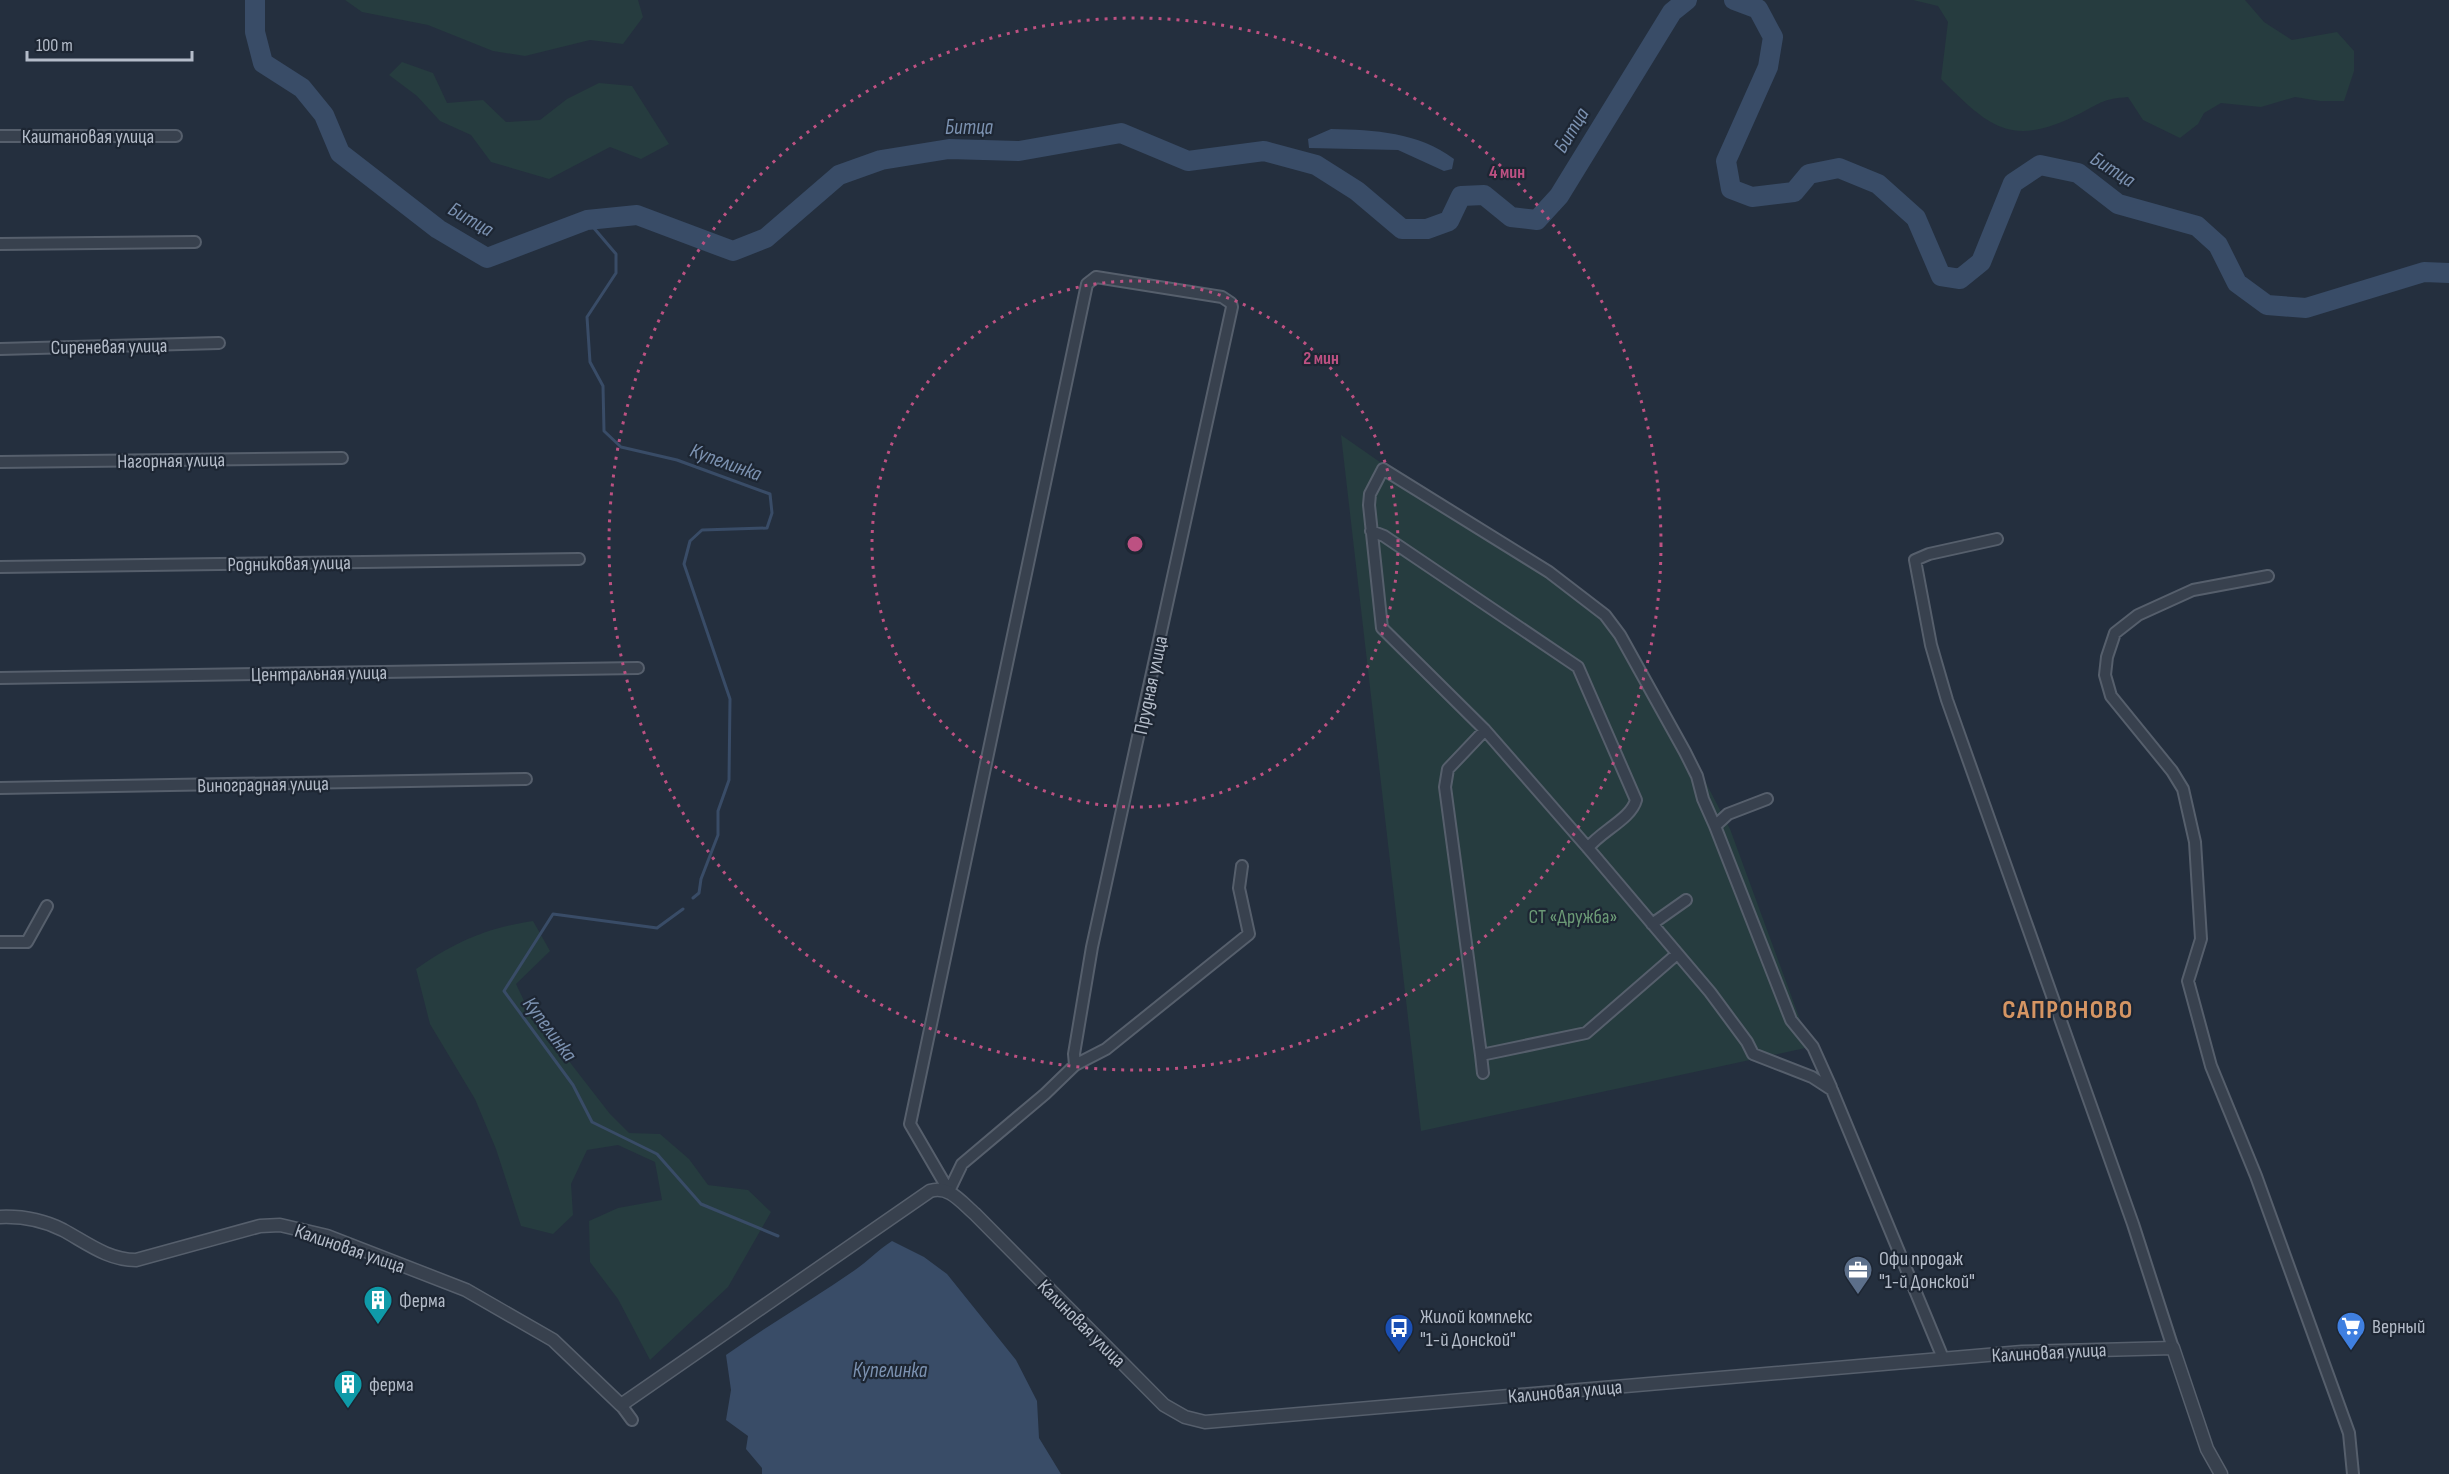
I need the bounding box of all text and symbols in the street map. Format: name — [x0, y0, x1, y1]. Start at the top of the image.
scale bar — [27, 24, 192, 62]
text: 100 m — [36, 35, 73, 56]
water label: Битца — [1548, 103, 1595, 157]
water label: Битца — [945, 115, 994, 140]
street label: Каштановая улица — [22, 125, 154, 149]
water label: Битца — [2086, 146, 2140, 193]
text: 4 мин — [1489, 162, 1525, 183]
water label: Битца — [444, 197, 498, 243]
street label: Сиреневая улица — [50, 334, 168, 360]
text: 2 мин — [1303, 348, 1339, 369]
water label: Купелинка — [687, 438, 765, 487]
street label: Нагорная улица — [117, 448, 225, 474]
centre of rings — [1125, 534, 1145, 554]
street label: Родниковая улица — [227, 551, 351, 577]
street label: Прудная улица — [1129, 634, 1173, 737]
street label: Центральная улица — [251, 661, 387, 687]
street label: Виноградная улица — [197, 772, 329, 798]
park label: СТ «Дружба» — [1529, 905, 1617, 929]
water label: Купелинка — [517, 992, 582, 1067]
district label: САПРОНОВО — [2002, 995, 2134, 1026]
street label: Калиновая улица — [292, 1219, 408, 1279]
place label: Офи продаж "1-й Донской" — [1879, 1247, 1975, 1294]
office icon: Офи продаж "1-й Донской" — [1842, 1254, 1874, 1296]
street label: Калиновая улица — [1032, 1275, 1130, 1373]
building icon: Ферма — [362, 1284, 394, 1326]
place label: Ферма — [399, 1289, 445, 1313]
place label: Жилой комплекс "1-й Донской" — [1420, 1305, 1533, 1352]
supermarket icon: Верный — [2335, 1310, 2367, 1352]
bus stop icon: Жилой комплекс "1-й Донской" — [1383, 1312, 1415, 1354]
place label: Верный — [2372, 1315, 2425, 1339]
street label: Калиновая улица — [1991, 1338, 2107, 1368]
water label: Купелинка — [853, 1358, 928, 1383]
building icon: ферма — [332, 1368, 364, 1410]
place label: ферма — [369, 1373, 414, 1397]
street label: Калиновая улица — [1507, 1375, 1623, 1409]

